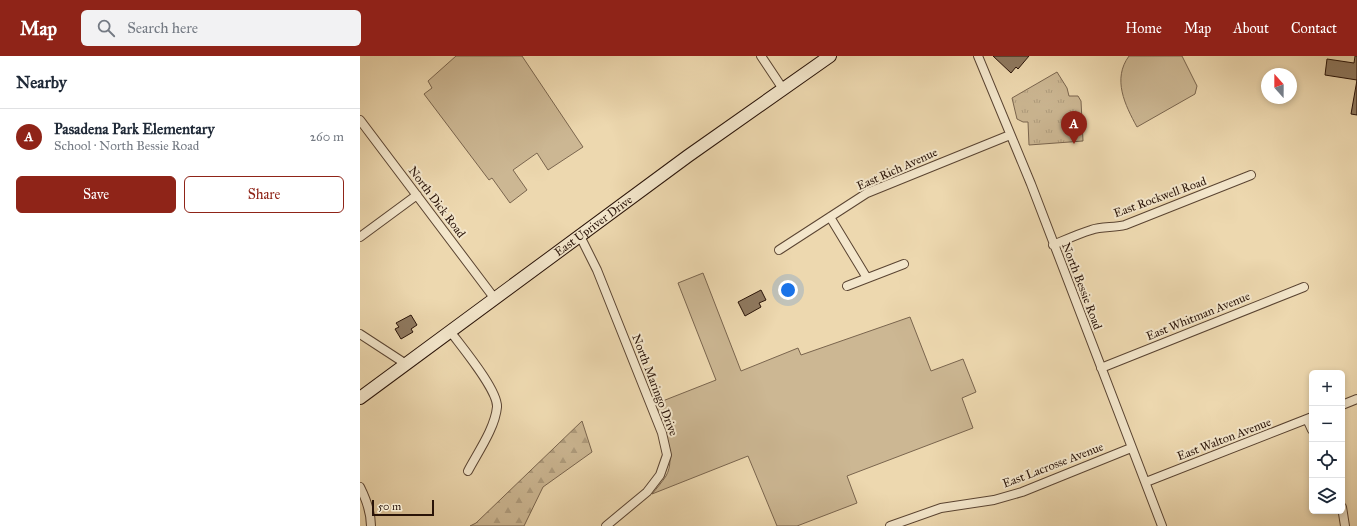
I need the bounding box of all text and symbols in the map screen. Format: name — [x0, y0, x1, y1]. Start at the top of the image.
search box — [81, 10, 361, 46]
text: Map — [20, 17, 57, 40]
icon: search — [95, 17, 117, 39]
text: Search here — [127, 19, 198, 37]
text: Home — [1125, 20, 1162, 37]
text: Map — [1184, 20, 1211, 37]
text: About — [1233, 20, 1269, 37]
text: Contact — [1291, 20, 1337, 37]
north arrow — [1261, 68, 1297, 104]
text: Nearby — [16, 72, 67, 93]
pin: A — [1061, 111, 1087, 144]
text: Pasadena Park Elementary — [54, 120, 214, 138]
text: A — [25, 129, 33, 145]
text: 260 m — [310, 129, 344, 145]
text: School · North Bessie Road — [54, 138, 199, 154]
street label: East Rich Avenue — [854, 145, 940, 193]
street label: North Dick Road — [406, 164, 468, 240]
street label: East Rockwell Road — [1112, 174, 1208, 220]
button: Save — [16, 176, 176, 213]
button: Share — [184, 176, 344, 213]
street label: East Upriver Drive — [552, 192, 635, 259]
street label: North Bessie Road — [1059, 240, 1105, 332]
your location — [778, 280, 798, 300]
street label: East Whitman Avenue — [1144, 289, 1252, 343]
street label: North Maringo Drive — [628, 332, 681, 438]
map controls — [1309, 370, 1345, 514]
button: + — [1309, 370, 1345, 406]
button: − — [1309, 406, 1345, 442]
street label: East Walton Avenue — [1175, 415, 1273, 463]
street label: East Lacrosse Avenue — [1001, 439, 1105, 491]
button: locate — [1309, 442, 1345, 478]
button: layers — [1309, 478, 1345, 514]
scale bar — [372, 498, 434, 517]
text: 50 m — [378, 500, 401, 513]

